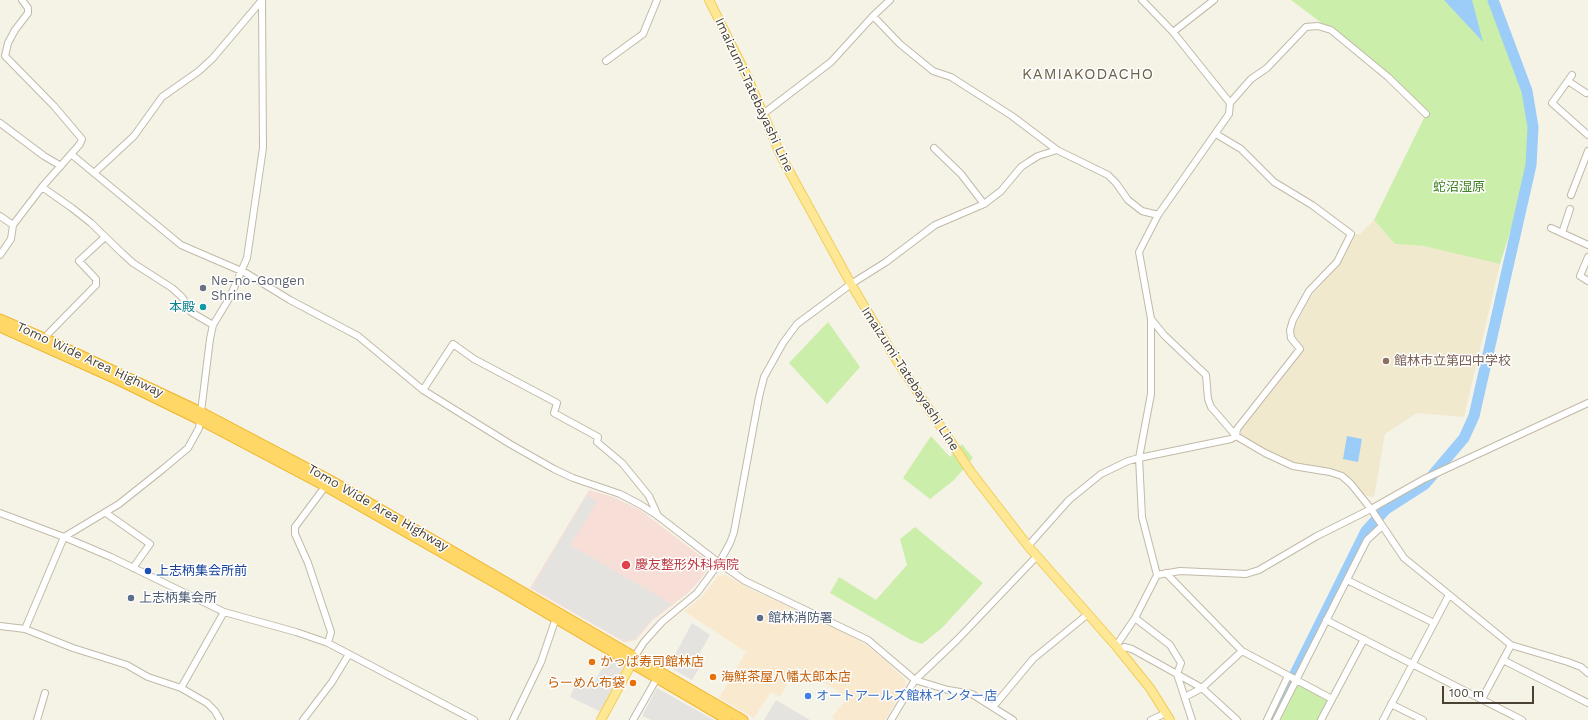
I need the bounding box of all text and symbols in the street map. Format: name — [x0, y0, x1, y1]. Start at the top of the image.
street label: Imaizumi-Tatebayashi Line — [711, 15, 797, 175]
district label: KAMIAKODACHO — [1022, 66, 1154, 84]
park label: 蛇沼湿原 — [1433, 179, 1485, 195]
place label: Ne-no-Gongen Shrine — [211, 273, 305, 304]
marker: Ne-no-Gongen Shrine — [198, 283, 208, 293]
place label: 本殿 — [169, 299, 195, 315]
marker: 本殿 — [198, 302, 208, 312]
street label: Imaizumi-Tatebayashi Line — [858, 304, 962, 454]
street label: Tomo Wide Area Highway — [14, 319, 166, 401]
place label: 館林市立第四中学校 — [1394, 353, 1511, 369]
marker: 館林市立第四中学校 — [1381, 356, 1391, 366]
street label: Tomo Wide Area Highway — [305, 461, 451, 555]
place label: 慶友整形外科病院 — [635, 557, 739, 573]
marker: 慶友整形外科病院 — [620, 559, 632, 571]
place label: 上志柄集会所前 — [156, 563, 247, 579]
marker: 上志柄集会所前 — [143, 566, 153, 576]
place label: 上志柄集会所 — [139, 590, 217, 606]
marker: 上志柄集会所 — [126, 593, 136, 603]
place label: 館林消防署 — [768, 610, 833, 626]
marker: 館林消防署 — [755, 613, 765, 623]
place label: かっぱ寿司館林店 — [600, 654, 704, 670]
marker: かっぱ寿司館林店 — [587, 657, 597, 667]
place label: 海鮮茶屋八幡太郎本店 — [721, 669, 851, 685]
marker: 海鮮茶屋八幡太郎本店 — [708, 672, 718, 682]
place label: らーめん布袋 — [547, 675, 625, 691]
marker: らーめん布袋 — [628, 678, 638, 688]
scale bar — [1444, 678, 1536, 704]
text: 100 m — [1449, 686, 1484, 700]
place label: オートアールズ館林インター店 — [816, 688, 997, 704]
marker: オートアールズ館林インター店 — [803, 691, 813, 701]

